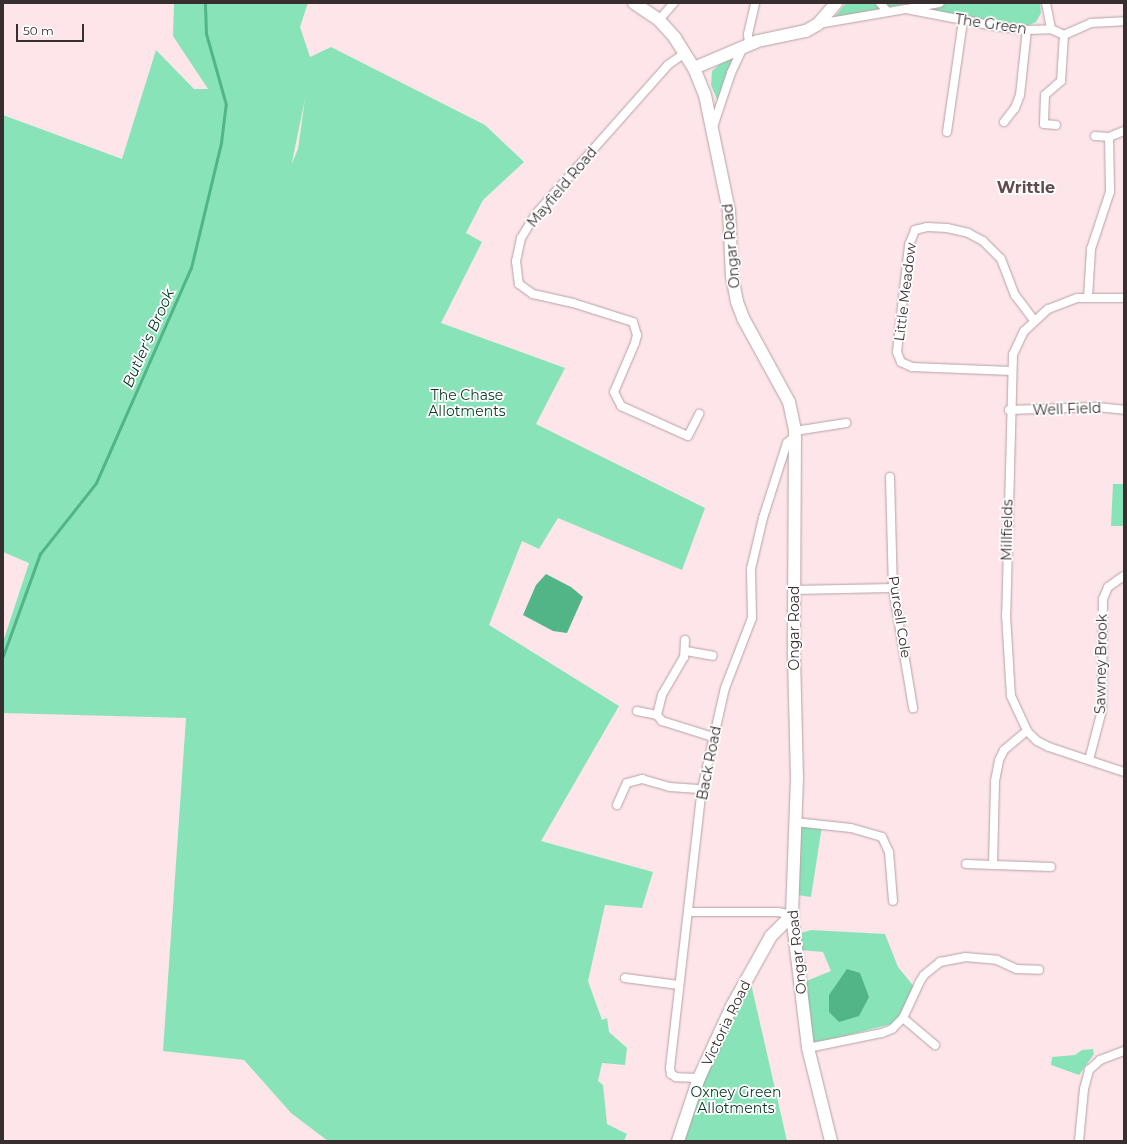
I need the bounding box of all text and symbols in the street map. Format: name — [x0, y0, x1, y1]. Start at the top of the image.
street label: The Green — [954, 11, 1028, 37]
scale bar — [18, 16, 86, 42]
text: 50 m — [23, 23, 54, 38]
street label: Mayfield Road — [524, 143, 600, 231]
district label: Writtle — [997, 178, 1055, 198]
street label: Ongar Road — [719, 203, 743, 289]
street label: Little Meadow — [891, 242, 919, 342]
water label: Butler's Brook — [118, 286, 178, 390]
park label: The Chase Allotments — [428, 387, 506, 420]
street label: Well Field — [1032, 399, 1102, 419]
street label: Millfields — [998, 499, 1016, 561]
street label: Purcell Cole — [885, 575, 915, 659]
street label: Ongar Road — [786, 586, 802, 670]
street label: Sawney Brook — [1092, 614, 1110, 714]
street label: Back Road — [694, 724, 724, 802]
street label: Ongar Road — [784, 909, 810, 995]
street label: Victoria Road — [698, 977, 754, 1069]
park label: Oxney Green Allotments — [691, 1084, 781, 1116]

